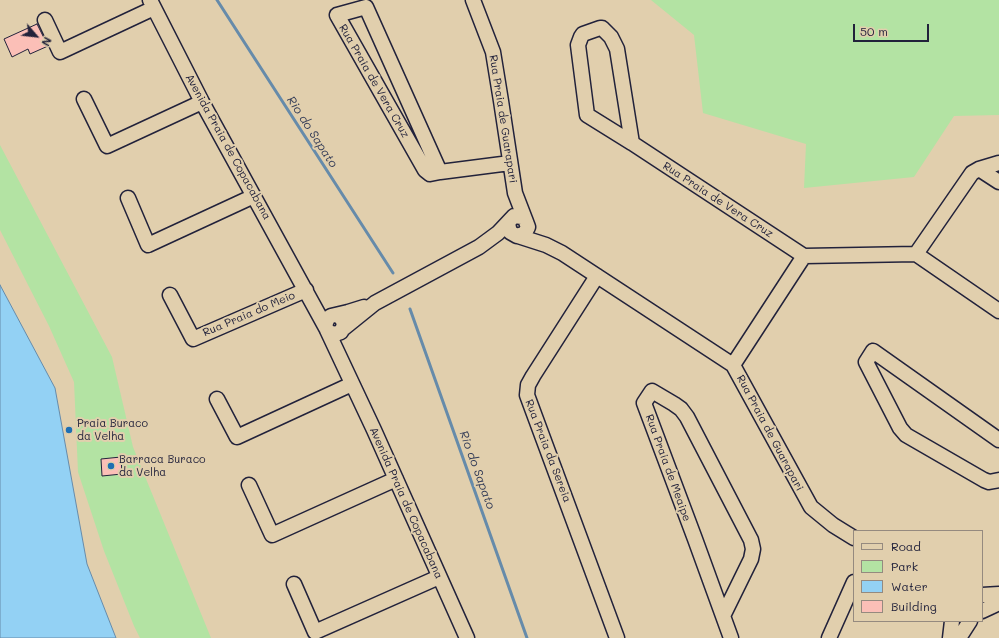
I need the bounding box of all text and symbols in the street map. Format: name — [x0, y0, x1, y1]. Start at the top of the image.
north arrow — [16, 16, 56, 56]
scale bar — [855, 16, 931, 42]
street label: Rua Praia de Vera Cruz — [336, 22, 412, 140]
text: 50 m — [860, 23, 888, 39]
text: N — [38, 35, 56, 49]
street label: Rua Praia de Guarapari — [486, 54, 520, 184]
street label: Avenida Praia de Copacabana — [182, 72, 274, 222]
water label: Rio do Sapato — [284, 94, 340, 170]
street label: Rua Praia de Vera Cruz — [660, 159, 776, 241]
street label: Rua Praia do Meio — [201, 289, 297, 339]
street label: Rua Praia de Guarapari — [734, 373, 806, 493]
street label: Rua Praia da Sereia — [522, 398, 574, 504]
street label: Rua Praia de Meaipe — [642, 413, 694, 523]
place label: Praia Buraco da Velha — [77, 417, 148, 443]
marker: Praia Buraco da Velha — [64, 425, 74, 435]
street label: Avenida Praia de Copacabana — [367, 425, 445, 581]
water label: Rio do Sapato — [456, 429, 498, 511]
place label: Barraca Buraco da Velha — [119, 453, 206, 479]
marker: Barraca Buraco da Velha — [106, 461, 116, 471]
legend — [853, 530, 983, 622]
text: Road — [891, 538, 921, 554]
text: Park — [891, 558, 918, 574]
text: Water — [891, 578, 928, 594]
text: Building — [891, 598, 937, 614]

